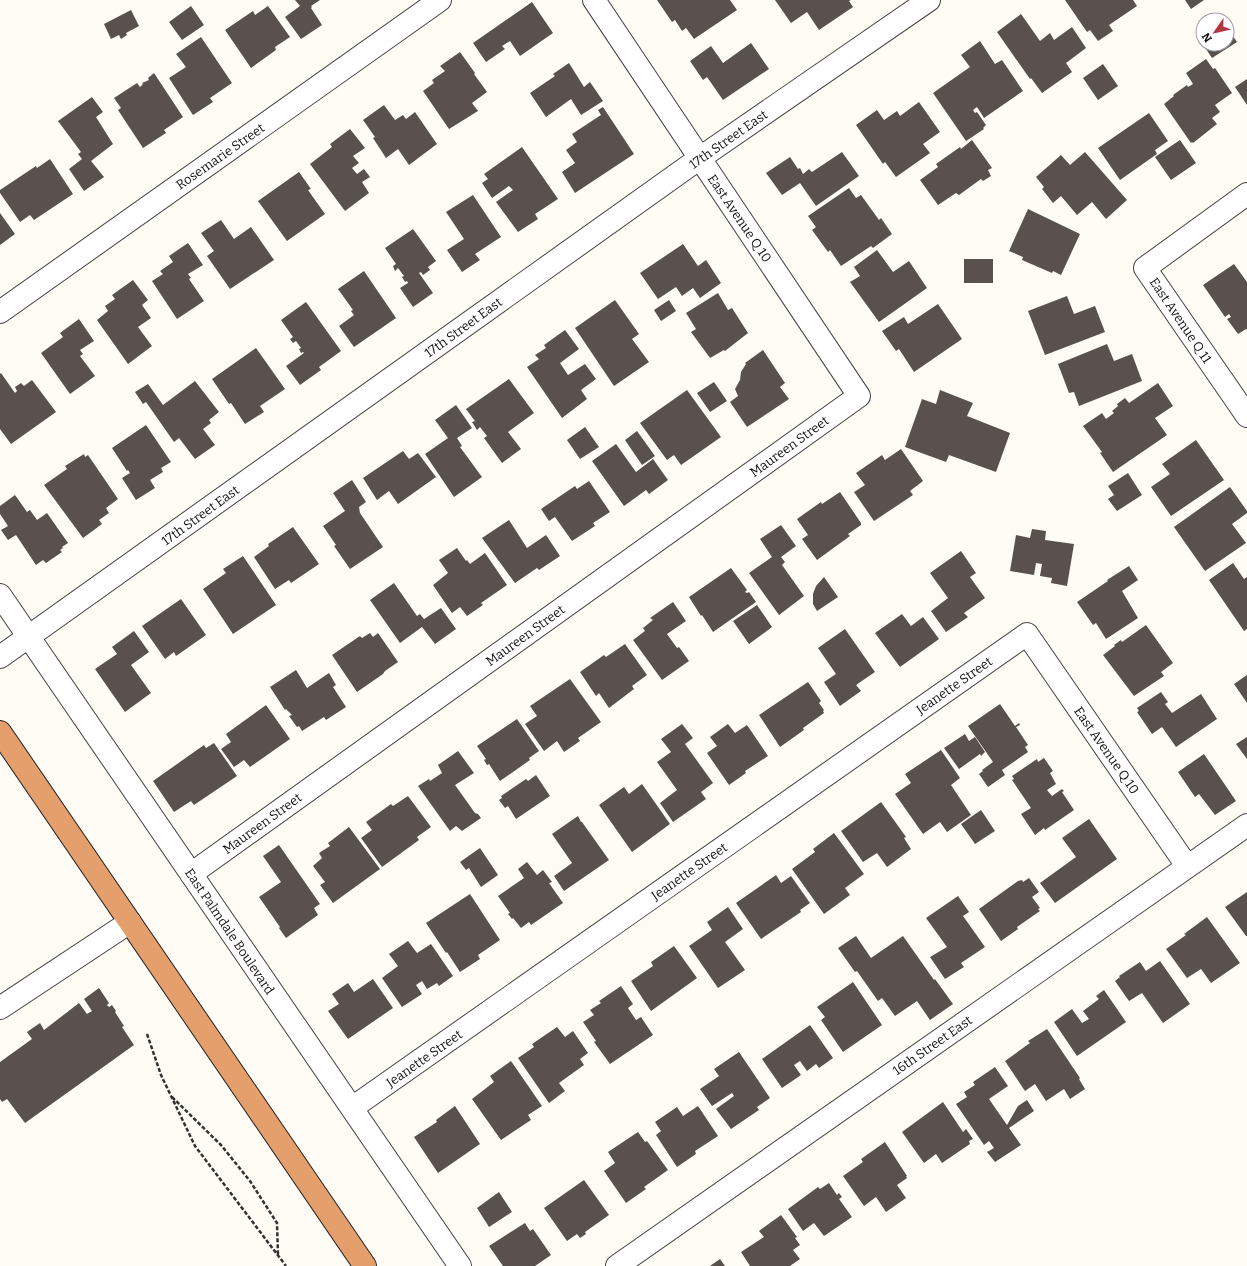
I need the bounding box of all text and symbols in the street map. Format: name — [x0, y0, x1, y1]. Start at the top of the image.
north arrow — [1195, 12, 1235, 52]
text: N — [1199, 30, 1215, 44]
street label: 17th Street East — [686, 107, 771, 172]
street label: Rosemarie Street — [173, 120, 268, 193]
street label: East Avenue Q 10 — [705, 171, 775, 265]
street label: East Avenue Q 11 — [1146, 275, 1215, 366]
street label: 17th Street East — [422, 294, 505, 361]
street label: Maureen Street — [747, 413, 832, 480]
street label: 17th Street East — [159, 482, 242, 549]
street label: Maureen Street — [483, 602, 568, 669]
street label: Jeanette Street — [913, 653, 995, 718]
street label: East Avenue Q 10 — [1071, 704, 1142, 797]
street label: Maureen Street — [220, 790, 305, 857]
street label: Jeanette Street — [648, 839, 730, 904]
street label: East Palmdale Boulevard — [182, 866, 277, 997]
street label: 16th Street East — [890, 1012, 975, 1078]
street label: Jeanette Street — [383, 1026, 465, 1091]

